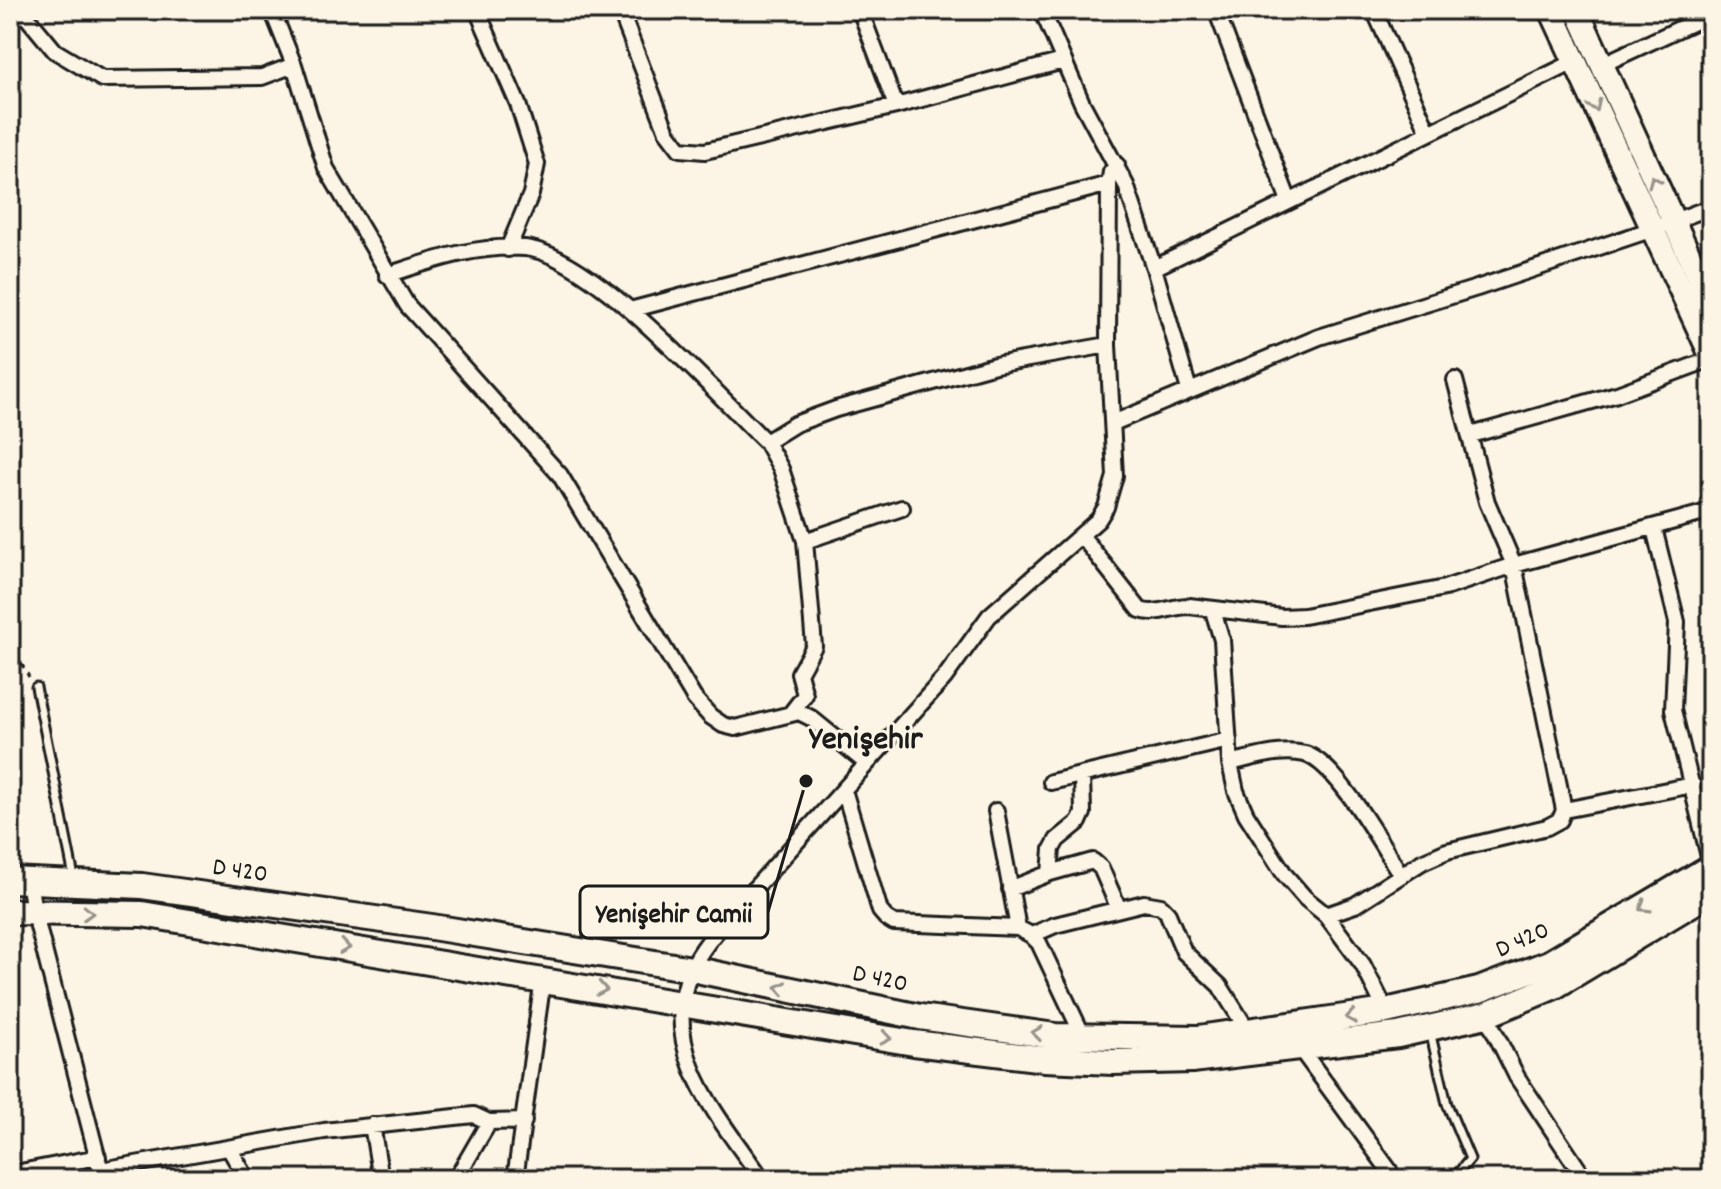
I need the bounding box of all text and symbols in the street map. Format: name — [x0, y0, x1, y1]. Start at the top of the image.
one-way arrow — [1585, 98, 1601, 112]
one-way arrow — [1648, 175, 1664, 190]
district label: Yenişehir — [808, 717, 923, 766]
street label: D 420 — [210, 850, 270, 894]
callout: Yenişehir Camii — [580, 886, 768, 938]
text: Yenişehir Camii — [595, 897, 752, 937]
one-way arrow — [1638, 897, 1653, 912]
one-way arrow — [82, 904, 95, 921]
street label: D 420 — [1490, 913, 1556, 969]
one-way arrow — [338, 938, 352, 955]
street label: D 420 — [849, 956, 911, 1004]
one-way arrow — [595, 980, 609, 997]
one-way arrow — [775, 980, 789, 997]
one-way arrow — [1344, 1008, 1358, 1025]
one-way arrow — [1030, 1025, 1044, 1042]
one-way arrow — [879, 1029, 893, 1046]

